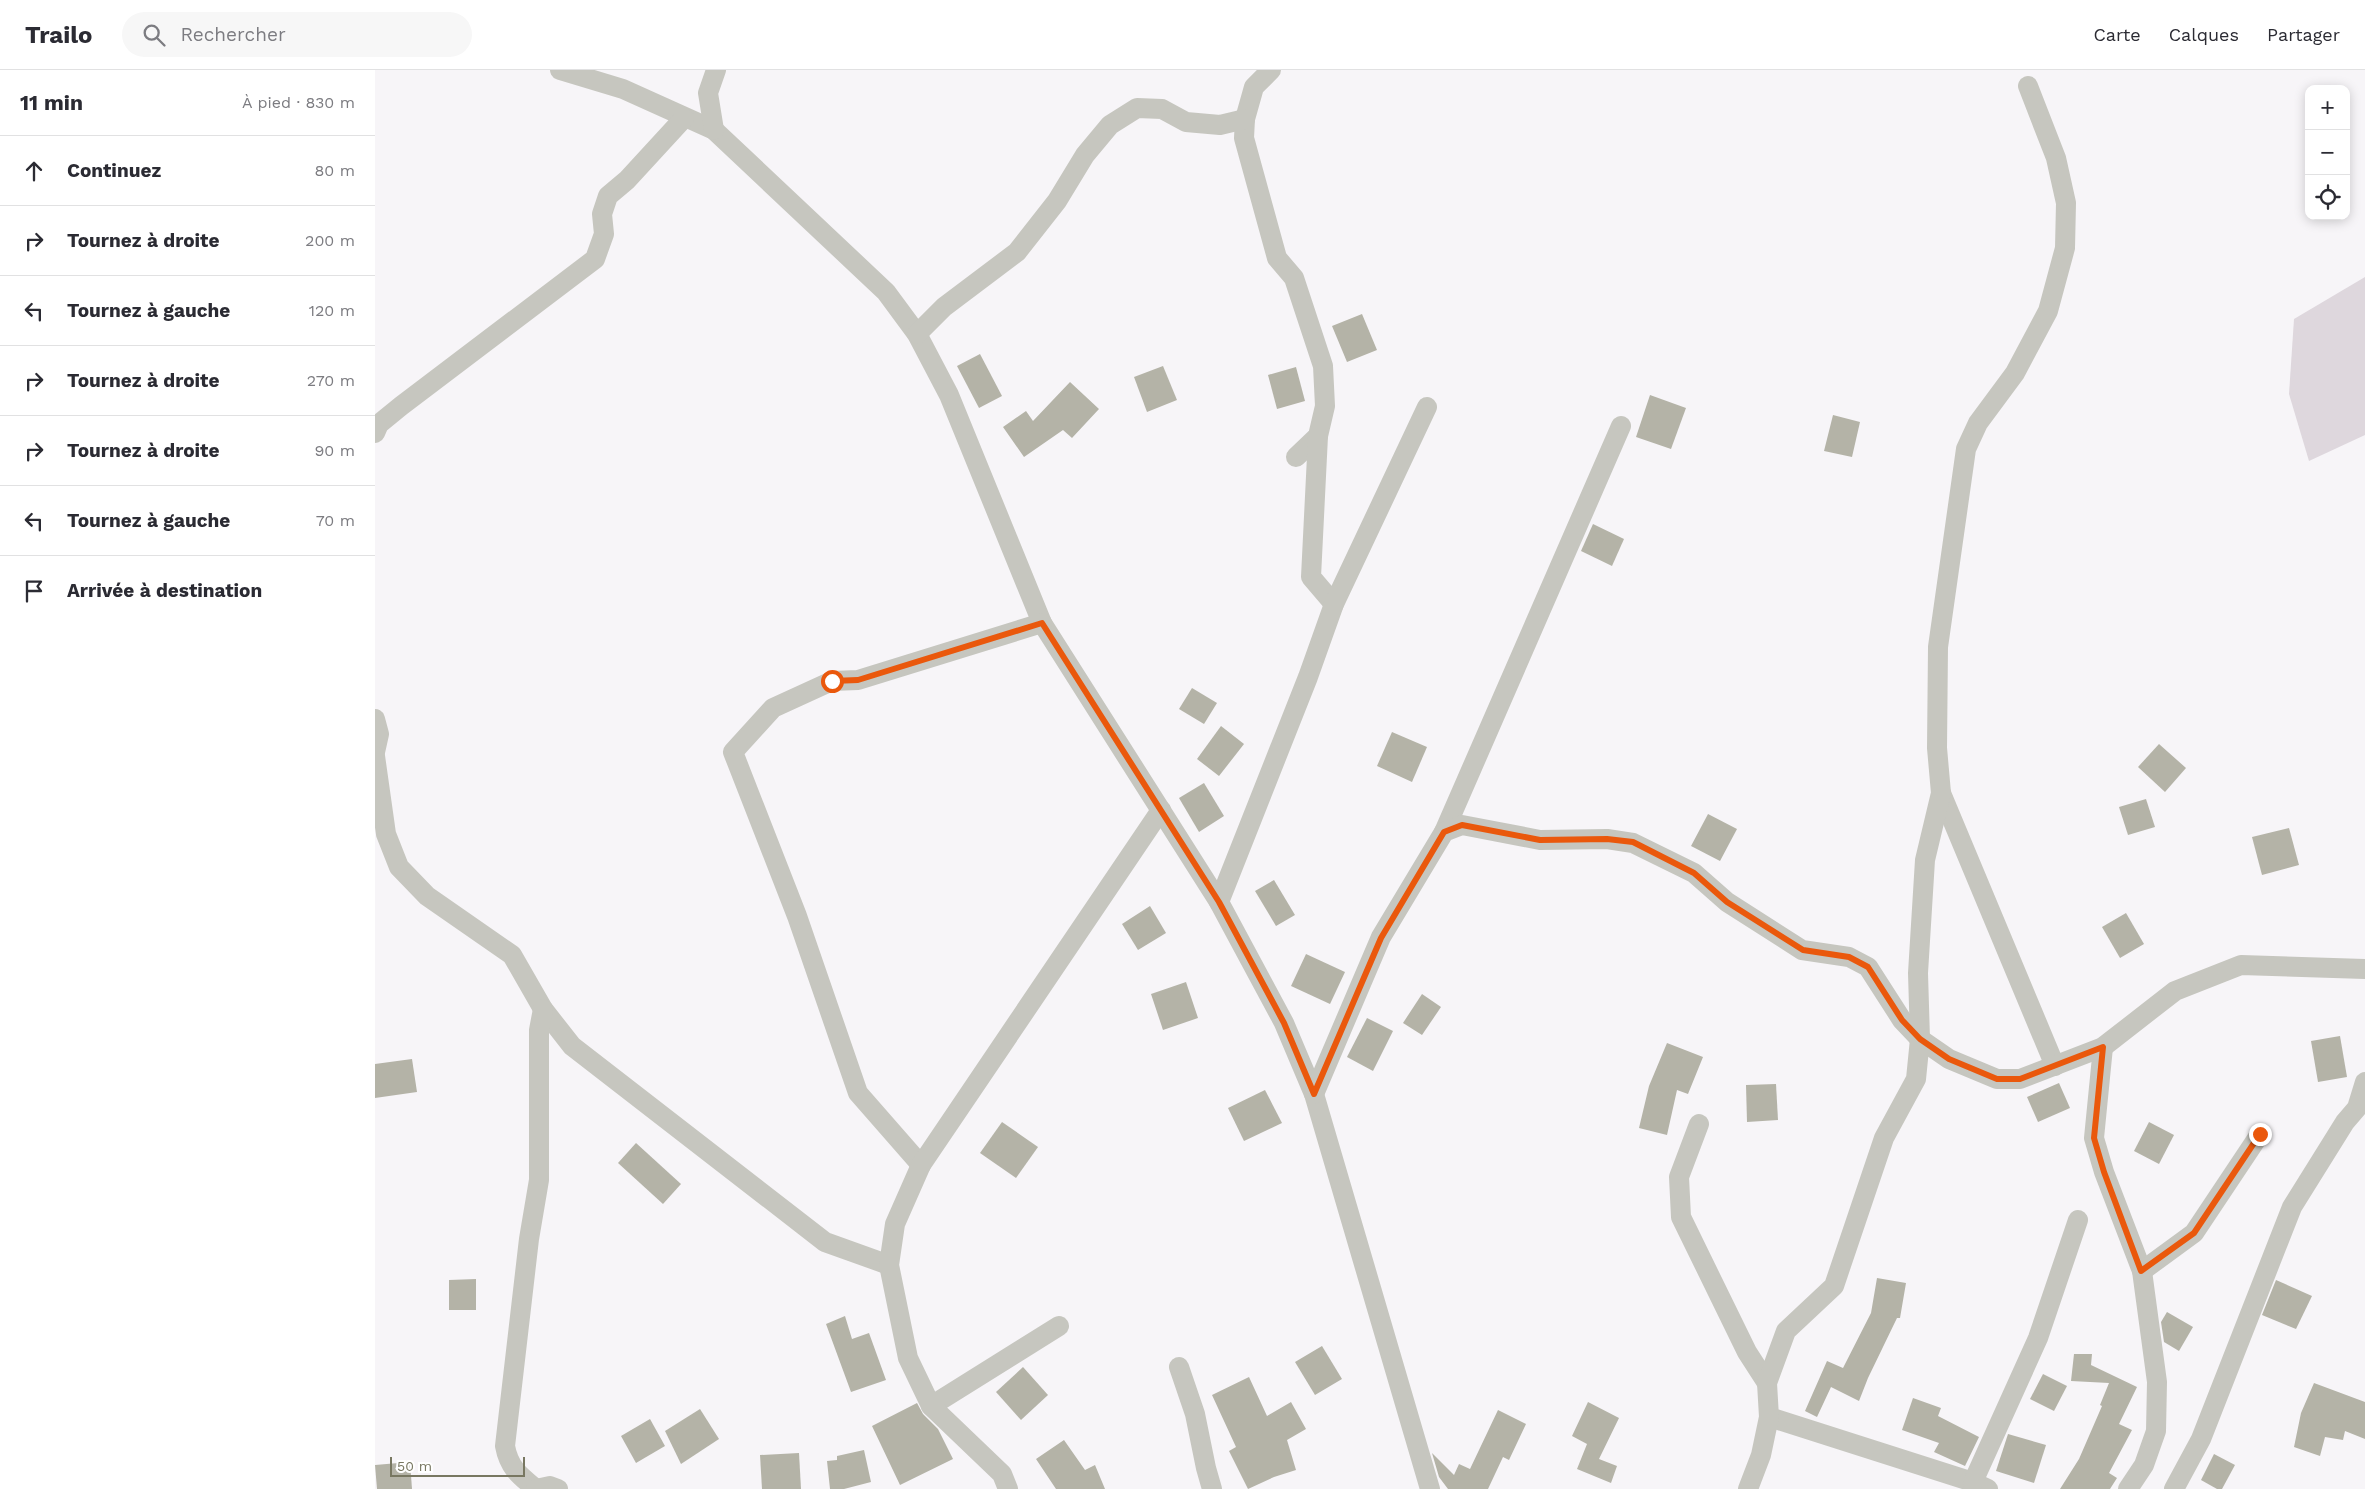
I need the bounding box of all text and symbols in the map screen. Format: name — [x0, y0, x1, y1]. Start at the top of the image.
search box — [122, 12, 472, 57]
text: Trailo — [25, 21, 92, 49]
icon: search — [140, 21, 168, 49]
text: Rechercher — [180, 23, 286, 46]
text: Carte — [2093, 24, 2141, 45]
text: Calques — [2169, 24, 2239, 45]
text: Partager — [2267, 24, 2340, 45]
map controls — [2305, 85, 2350, 220]
button: + — [2305, 85, 2350, 130]
text: 11 min — [20, 90, 83, 115]
text: À pied · 830 m — [242, 93, 355, 112]
button: − — [2305, 130, 2350, 175]
icon: ahead — [20, 157, 48, 185]
text: Continuez — [67, 159, 161, 182]
text: 80 m — [314, 161, 355, 180]
button: locate — [2305, 175, 2350, 220]
icon: right — [20, 227, 48, 255]
text: Tournez à droite — [67, 229, 219, 252]
text: 200 m — [305, 231, 355, 250]
icon: left — [20, 297, 48, 325]
text: Tournez à gauche — [67, 299, 230, 322]
text: 120 m — [309, 301, 355, 320]
icon: right — [20, 367, 48, 395]
text: Tournez à droite — [67, 369, 219, 392]
text: 270 m — [307, 371, 355, 390]
icon: right — [20, 437, 48, 465]
text: Tournez à droite — [67, 439, 219, 462]
text: 90 m — [314, 441, 355, 460]
icon: left — [20, 507, 48, 535]
text: Tournez à gauche — [67, 509, 230, 532]
text: 70 m — [316, 511, 355, 530]
icon: arrive — [20, 577, 48, 605]
text: Arrivée à destination — [67, 579, 262, 602]
route start — [821, 670, 844, 693]
route end — [2249, 1123, 2272, 1146]
scale bar — [390, 1454, 525, 1477]
text: 50 m — [397, 1458, 432, 1474]

